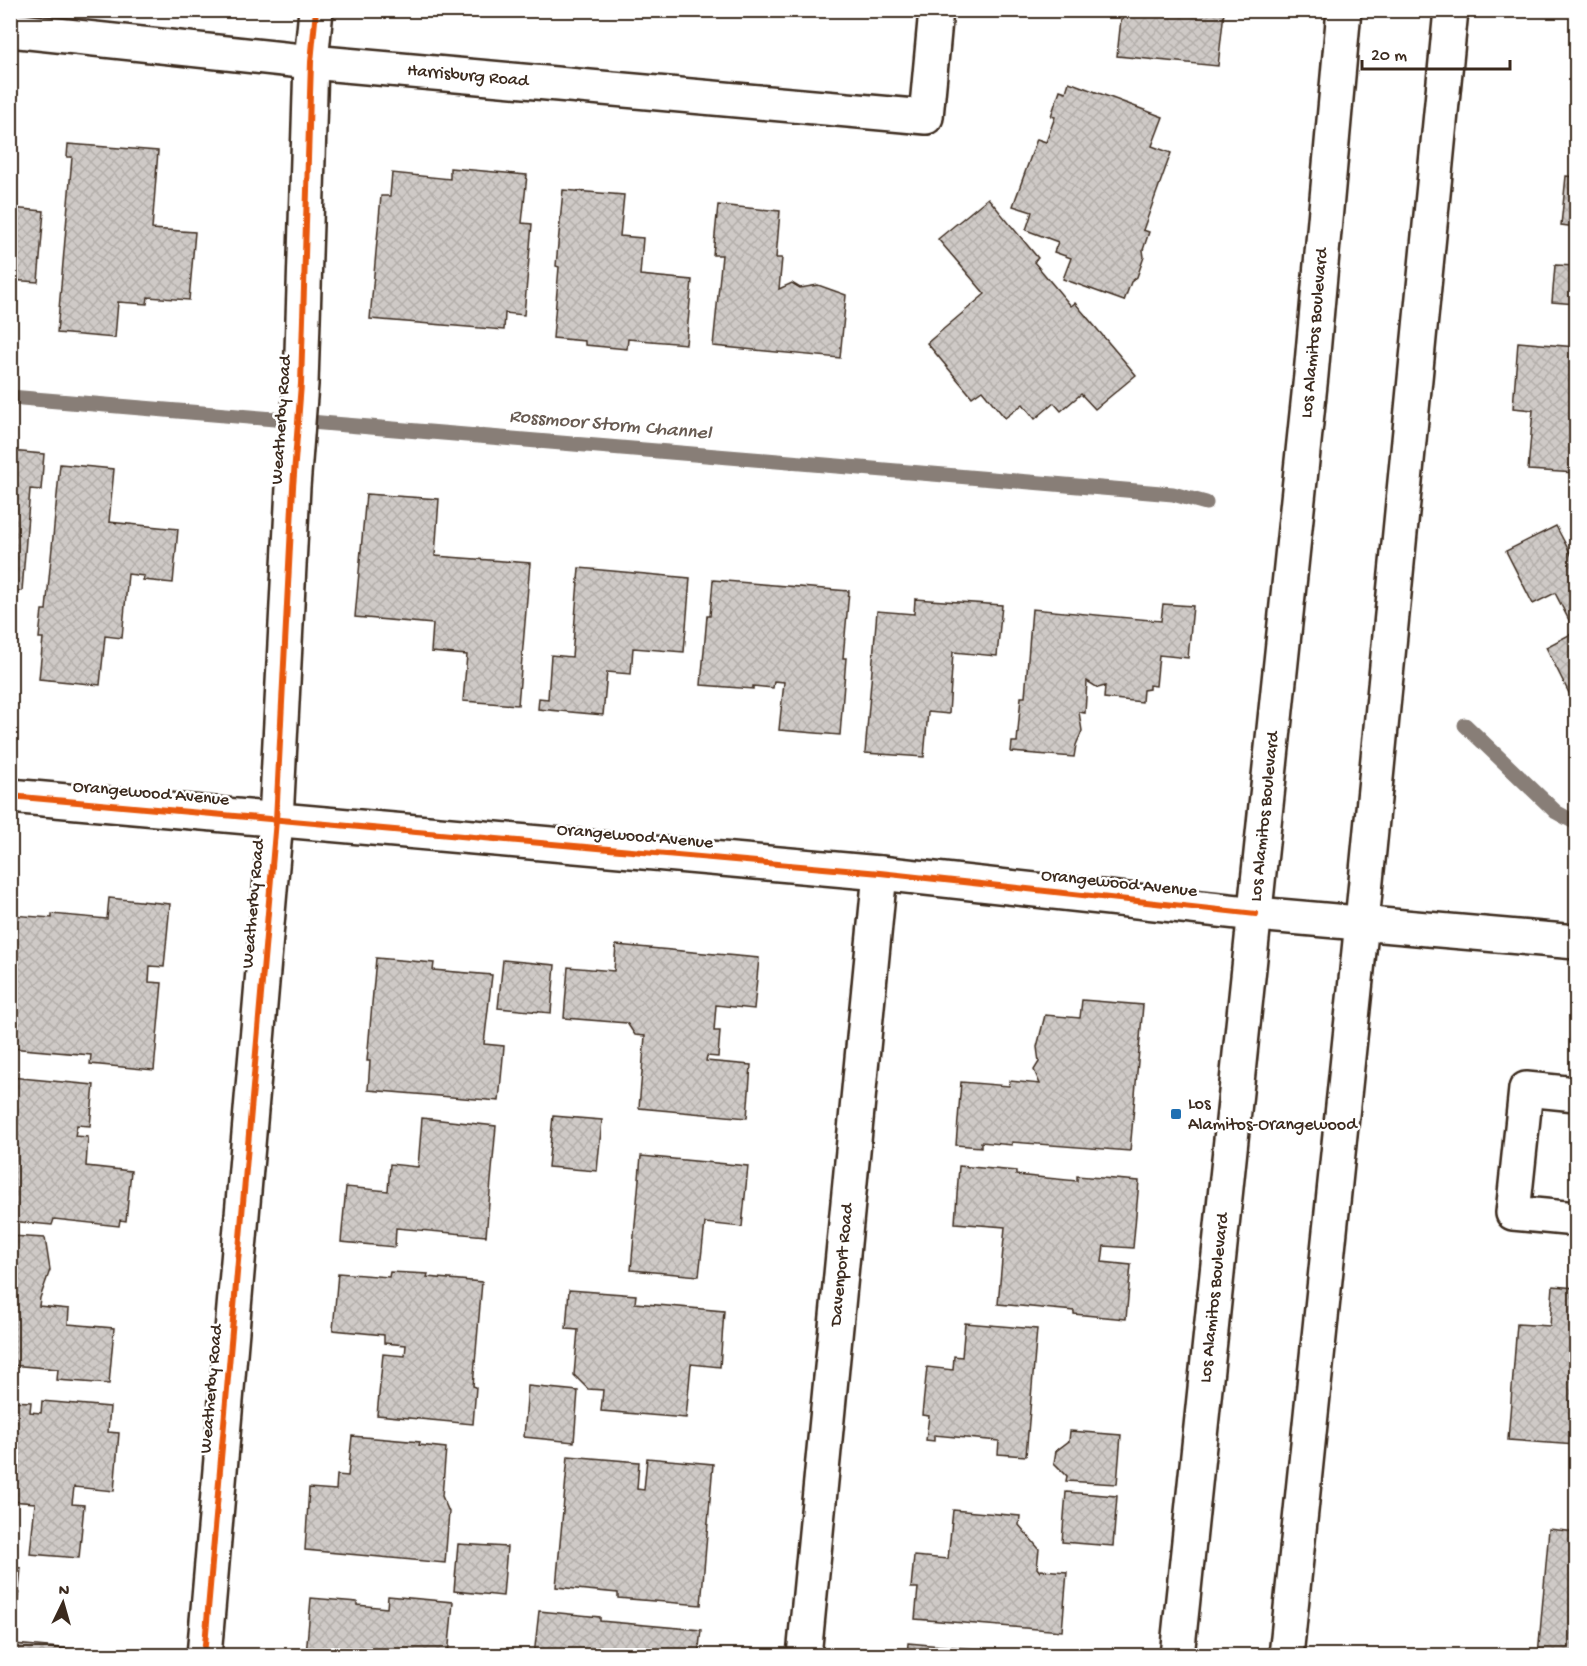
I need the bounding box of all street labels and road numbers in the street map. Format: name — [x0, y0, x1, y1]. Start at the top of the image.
street label: Harrisburg Road — [406, 60, 531, 92]
street label: Los Alamitos Boulevard — [1296, 246, 1333, 419]
street label: Weatherby Road — [267, 353, 297, 485]
street label: Los Alamitos Boulevard — [1245, 729, 1284, 903]
street label: Orangewood Avenue — [72, 777, 231, 811]
street label: Orangewood Avenue — [556, 820, 715, 854]
street label: Weatherby Road — [238, 837, 270, 969]
street label: Orangewood Avenue — [1040, 865, 1199, 903]
street label: Davenport Road — [825, 1201, 859, 1328]
street label: Los Alamitos Boulevard — [1195, 1210, 1234, 1384]
street label: Weatherby Road — [196, 1322, 228, 1454]

